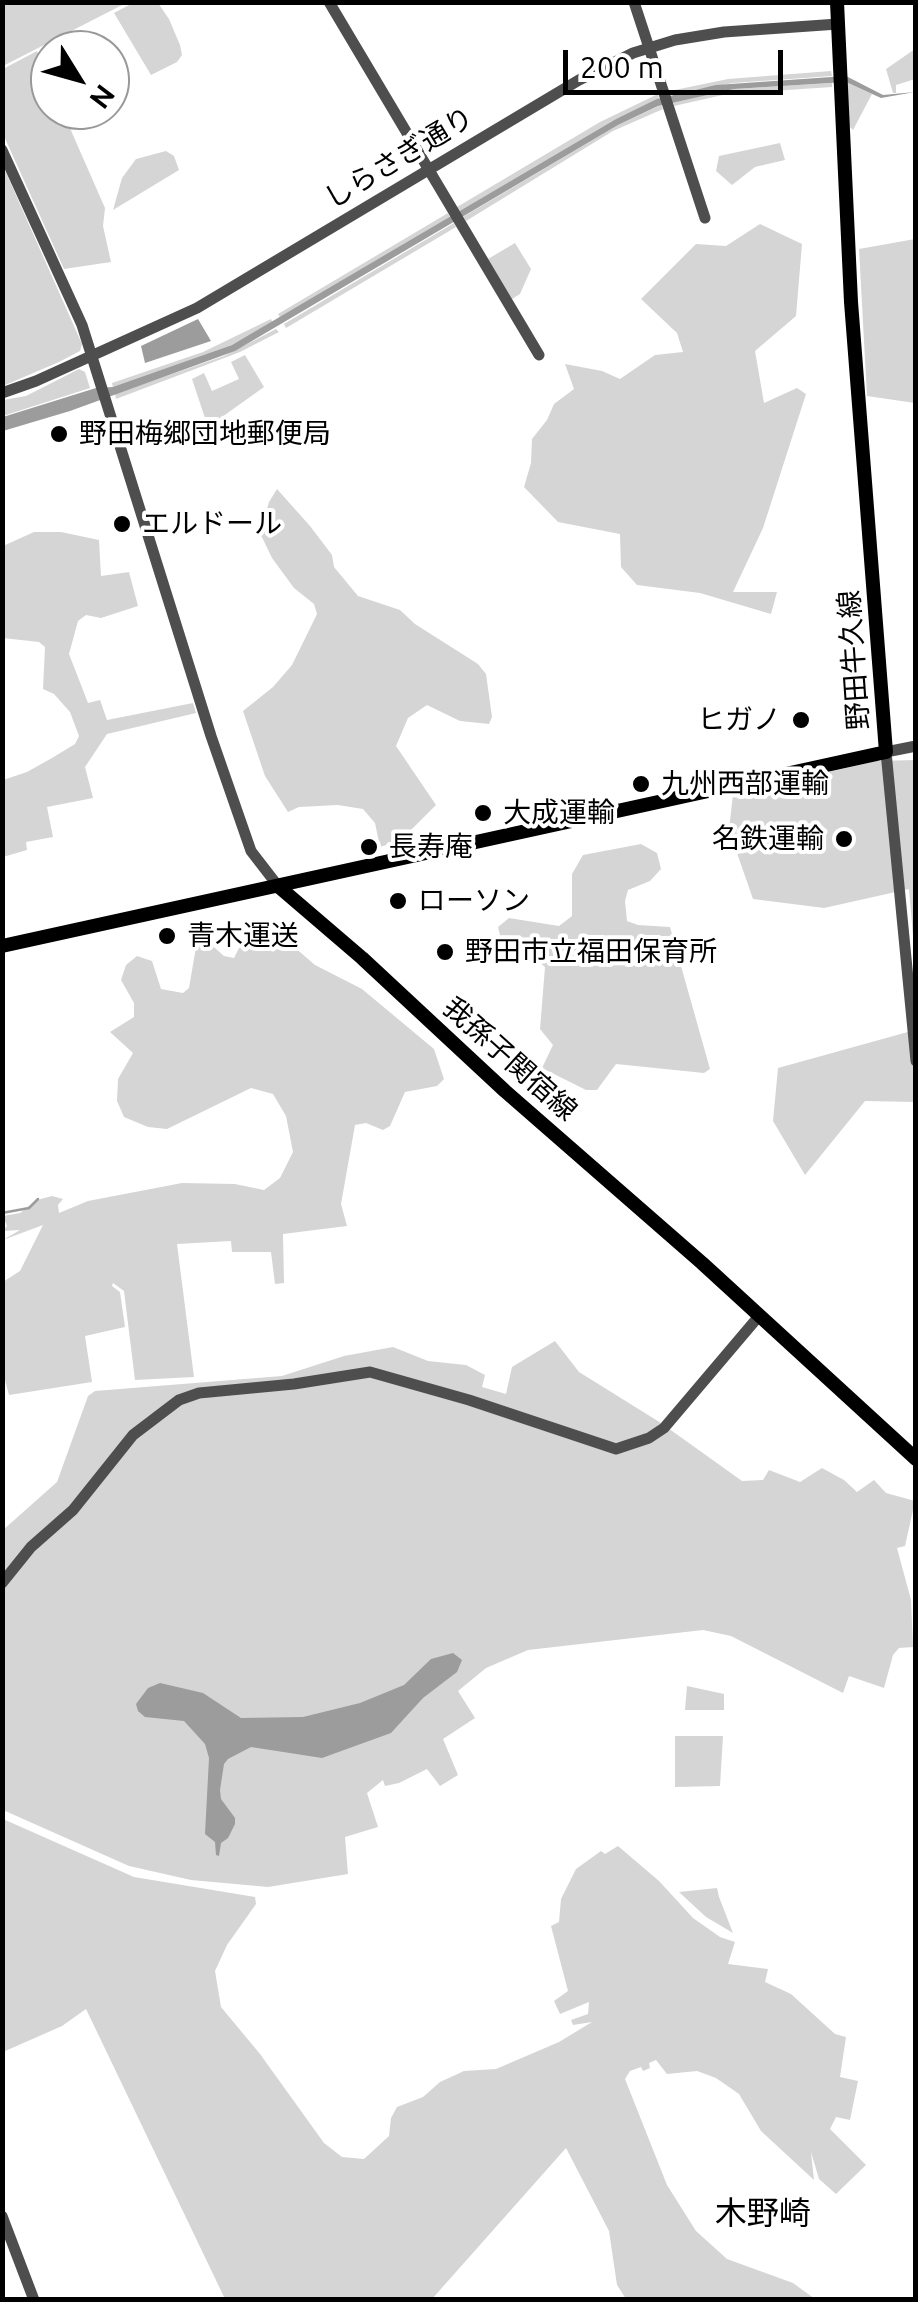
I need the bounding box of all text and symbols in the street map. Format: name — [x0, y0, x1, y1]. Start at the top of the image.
north arrow — [30, 30, 130, 130]
scale bar — [568, 30, 788, 92]
text: 200 m — [580, 50, 664, 84]
text: N — [84, 79, 121, 115]
street label: しらさぎ通り — [318, 100, 480, 216]
place label: 野田梅郷団地郵便局 — [79, 417, 331, 451]
marker: 野田梅郷団地郵便局 — [48, 423, 70, 445]
place label: エルドール — [142, 507, 282, 541]
marker: エルドール — [111, 513, 133, 535]
street label: 野田牛久線 — [832, 589, 876, 731]
place label: ヒガノ — [697, 703, 781, 737]
marker: ヒガノ — [790, 709, 812, 731]
place label: 九州西部運輸 — [661, 767, 829, 801]
marker: 九州西部運輸 — [630, 773, 652, 795]
place label: 大成運輸 — [503, 796, 615, 830]
marker: 大成運輸 — [472, 802, 494, 824]
place label: 名鉄運輸 — [712, 822, 824, 856]
marker: 名鉄運輸 — [833, 828, 855, 850]
place label: 長寿庵 — [389, 830, 473, 864]
marker: 長寿庵 — [358, 836, 380, 858]
place label: ローソン — [418, 884, 530, 918]
marker: ローソン — [387, 890, 409, 912]
place label: 青木運送 — [187, 919, 299, 953]
marker: 青木運送 — [156, 925, 178, 947]
place label: 野田市立福田保育所 — [465, 935, 717, 969]
marker: 野田市立福田保育所 — [434, 941, 456, 963]
street label: 我孫子関宿線 — [436, 990, 584, 1128]
district label: 木野崎 — [715, 2194, 811, 2232]

